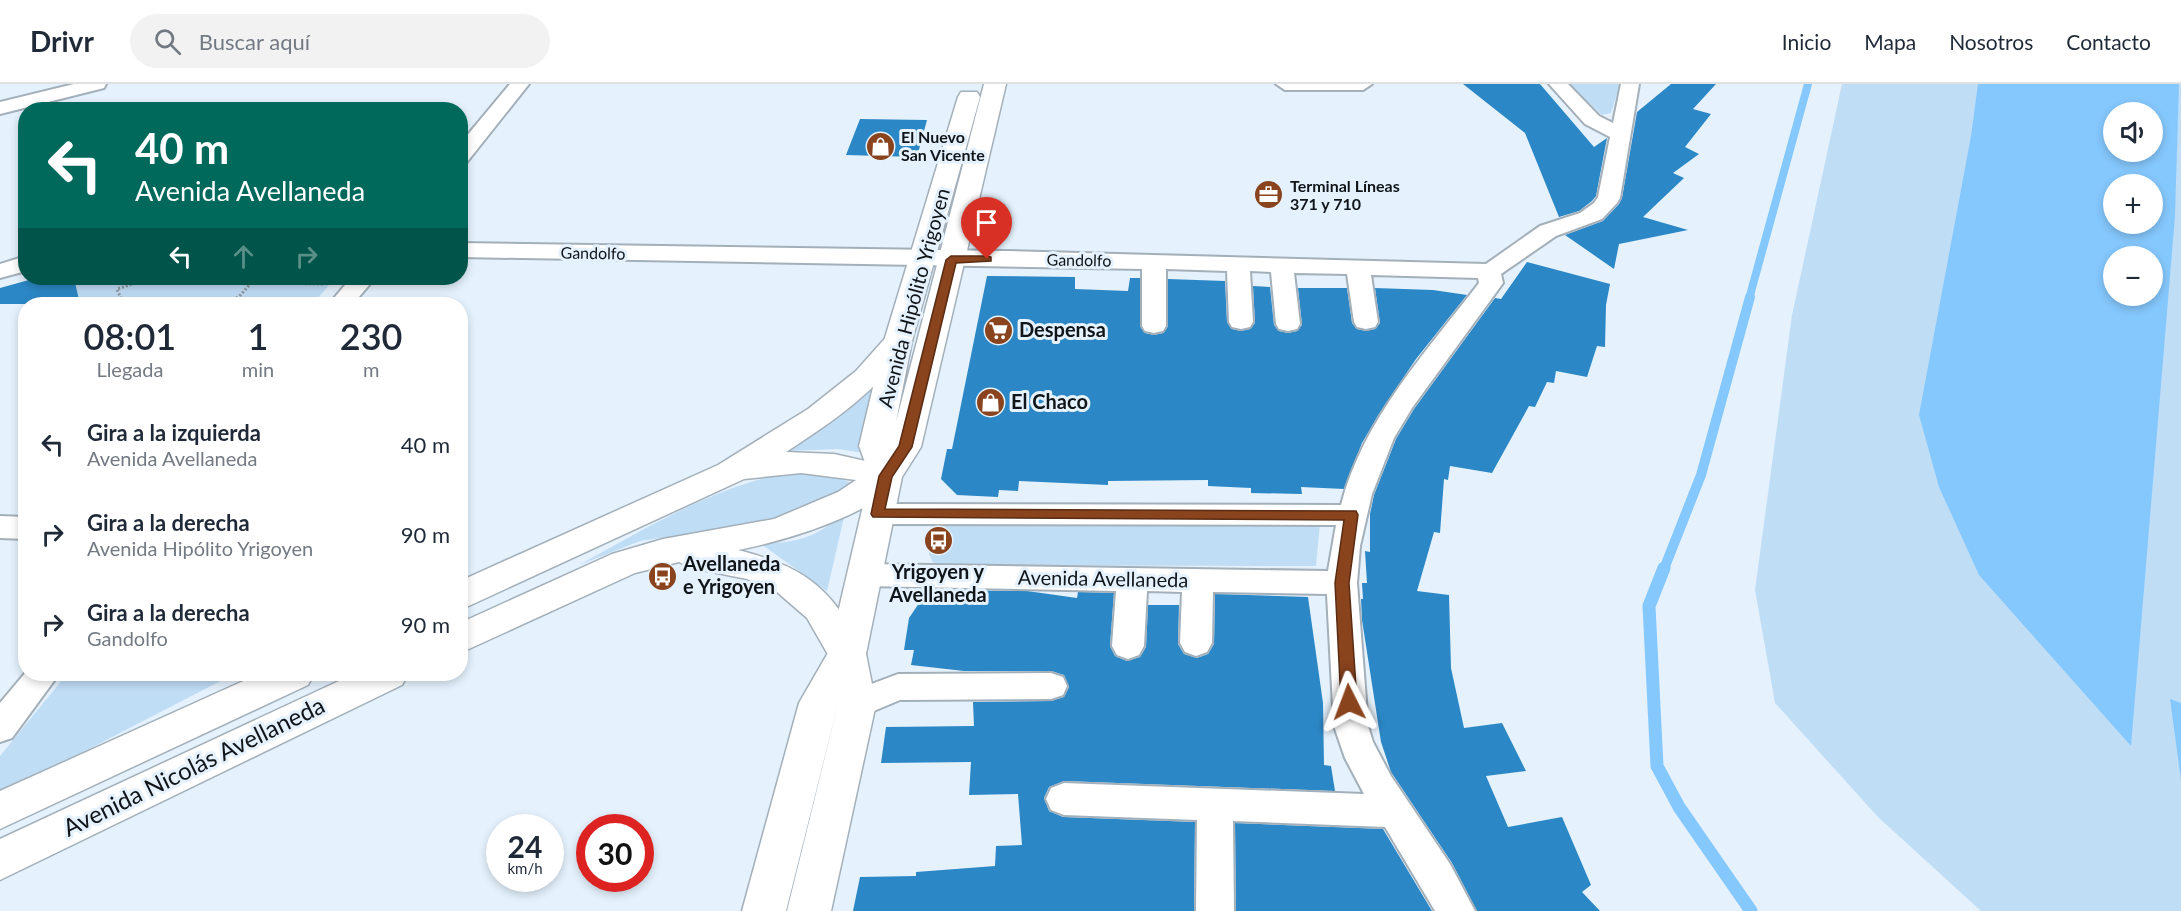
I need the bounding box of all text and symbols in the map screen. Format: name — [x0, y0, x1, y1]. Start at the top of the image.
search box — [130, 14, 550, 68]
text: Drivr — [30, 24, 94, 58]
icon: search — [151, 25, 184, 58]
text: Buscar aquí — [199, 28, 310, 55]
text: Inicio — [1782, 29, 1831, 54]
text: Mapa — [1864, 29, 1916, 54]
text: Nosotros — [1949, 29, 2033, 54]
text: Contacto — [2066, 29, 2151, 54]
map controls — [2103, 102, 2163, 306]
button: sound — [2103, 102, 2163, 162]
text: 40 m — [135, 123, 229, 173]
icon: left — [36, 126, 114, 204]
place label: El Nuevo San Vicente — [901, 127, 985, 164]
shop icon: El Nuevo San Vicente — [864, 130, 896, 162]
text: Avenida Avellaneda — [135, 174, 365, 207]
button: + — [2103, 174, 2163, 234]
place label: Terminal Líneas 371 y 710 — [1290, 176, 1400, 213]
office icon: Terminal Líneas 371 y 710 — [1253, 179, 1285, 211]
street label: Avenida Hipólito Yrigoyen — [872, 185, 954, 410]
pin — [961, 197, 1012, 259]
icon: arrive — [970, 206, 1003, 239]
icon: left — [164, 240, 197, 273]
icon: ahead — [227, 240, 260, 273]
icon: right — [290, 240, 323, 273]
street label: Gandolfo — [560, 242, 626, 263]
button: − — [2103, 246, 2163, 306]
street label: Gandolfo — [1046, 249, 1112, 270]
text: 08:01 — [84, 314, 176, 358]
text: 1 — [248, 314, 268, 358]
text: 230 — [340, 314, 402, 358]
supermarket icon: Despensa — [982, 314, 1014, 346]
place label: Despensa — [1019, 317, 1106, 341]
text: Llegada — [96, 357, 163, 381]
text: min — [242, 357, 274, 381]
text: m — [363, 357, 379, 381]
shop icon: El Chaco — [974, 386, 1006, 418]
place label: El Chaco — [1011, 389, 1088, 413]
text: Gira a la izquierda — [87, 419, 261, 446]
icon: left — [36, 428, 69, 461]
text: 40 m — [401, 431, 450, 458]
text: Avenida Avellaneda — [87, 446, 257, 470]
text: Gira a la derecha — [87, 509, 250, 536]
icon: right — [36, 518, 69, 551]
text: 90 m — [401, 521, 450, 548]
bus stop icon: Yrigoyen y Avellaneda — [922, 525, 954, 557]
text: Avenida Hipólito Yrigoyen — [87, 536, 313, 560]
place label: Avellaneda e Yrigoyen — [682, 551, 781, 598]
place label: Yrigoyen y Avellaneda — [888, 559, 987, 606]
bus stop icon: Avellaneda e Yrigoyen — [646, 560, 678, 592]
street label: Avenida Avellaneda — [1018, 565, 1188, 591]
text: Gira a la derecha — [87, 599, 250, 626]
icon: right — [36, 608, 69, 641]
text: 90 m — [401, 611, 450, 638]
text: Gandolfo — [87, 626, 168, 650]
position arrow — [1317, 670, 1381, 734]
street label: Avenida Nicolás Avellaneda — [58, 690, 329, 842]
speed limit sign: 30 — [576, 814, 654, 892]
text: 24 — [508, 828, 542, 864]
text: km/h — [507, 859, 543, 877]

